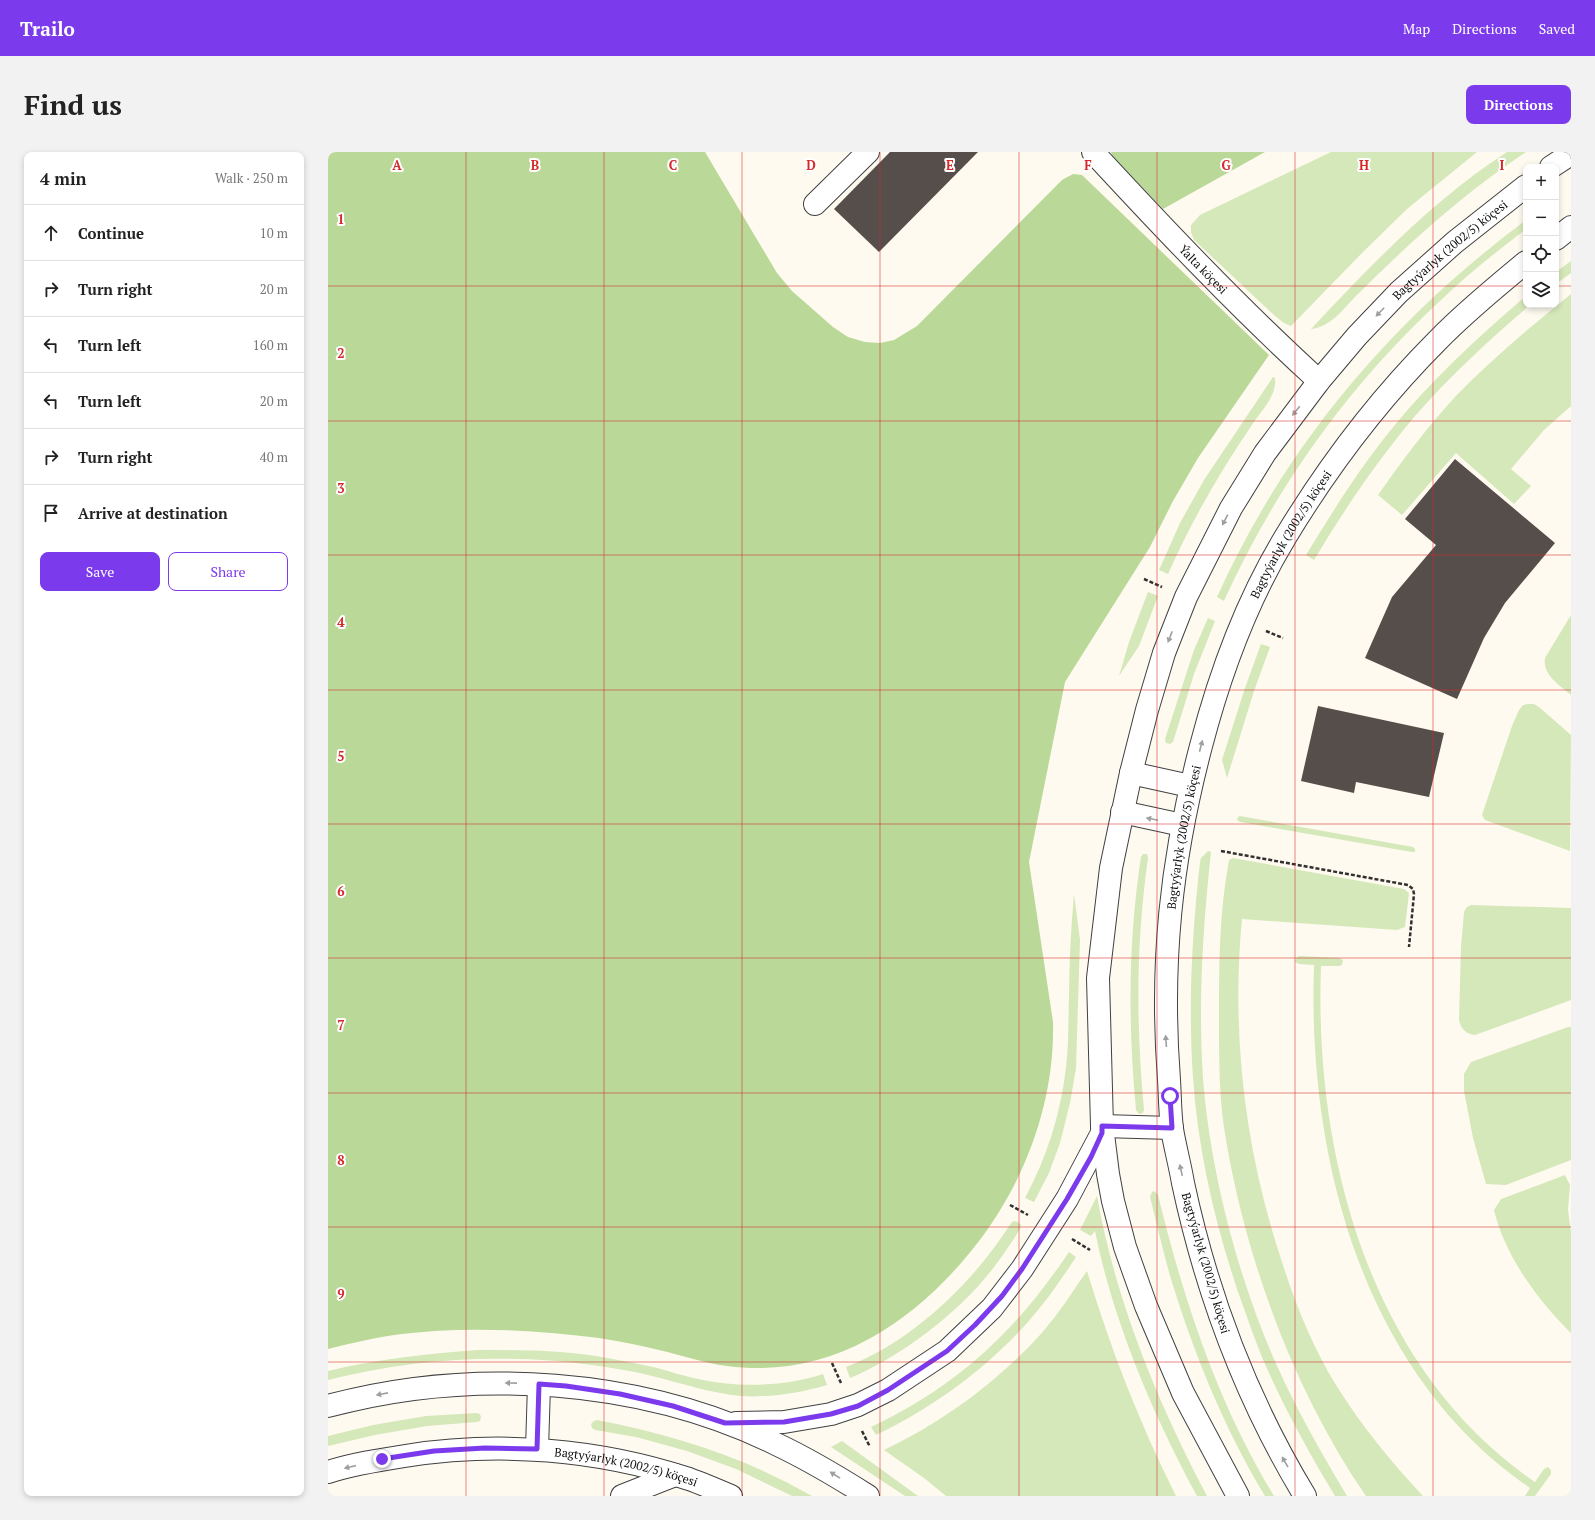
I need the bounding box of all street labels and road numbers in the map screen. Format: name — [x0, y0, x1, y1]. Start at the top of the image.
street label: Bagtyýarlyk (2002/5) köçesi — [1389, 196, 1510, 302]
street label: Ýalta köçesi — [1176, 241, 1231, 297]
street label: Bagtyýarlyk (2002/5) köçesi — [1247, 467, 1334, 601]
street label: Bagtyýarlyk (2002/5) köçesi — [1163, 763, 1203, 910]
street label: Bagtyýarlyk (2002/5) köçesi — [1179, 1191, 1233, 1336]
street label: Bagtyýarlyk (2002/5) köçesi — [554, 1444, 700, 1489]

